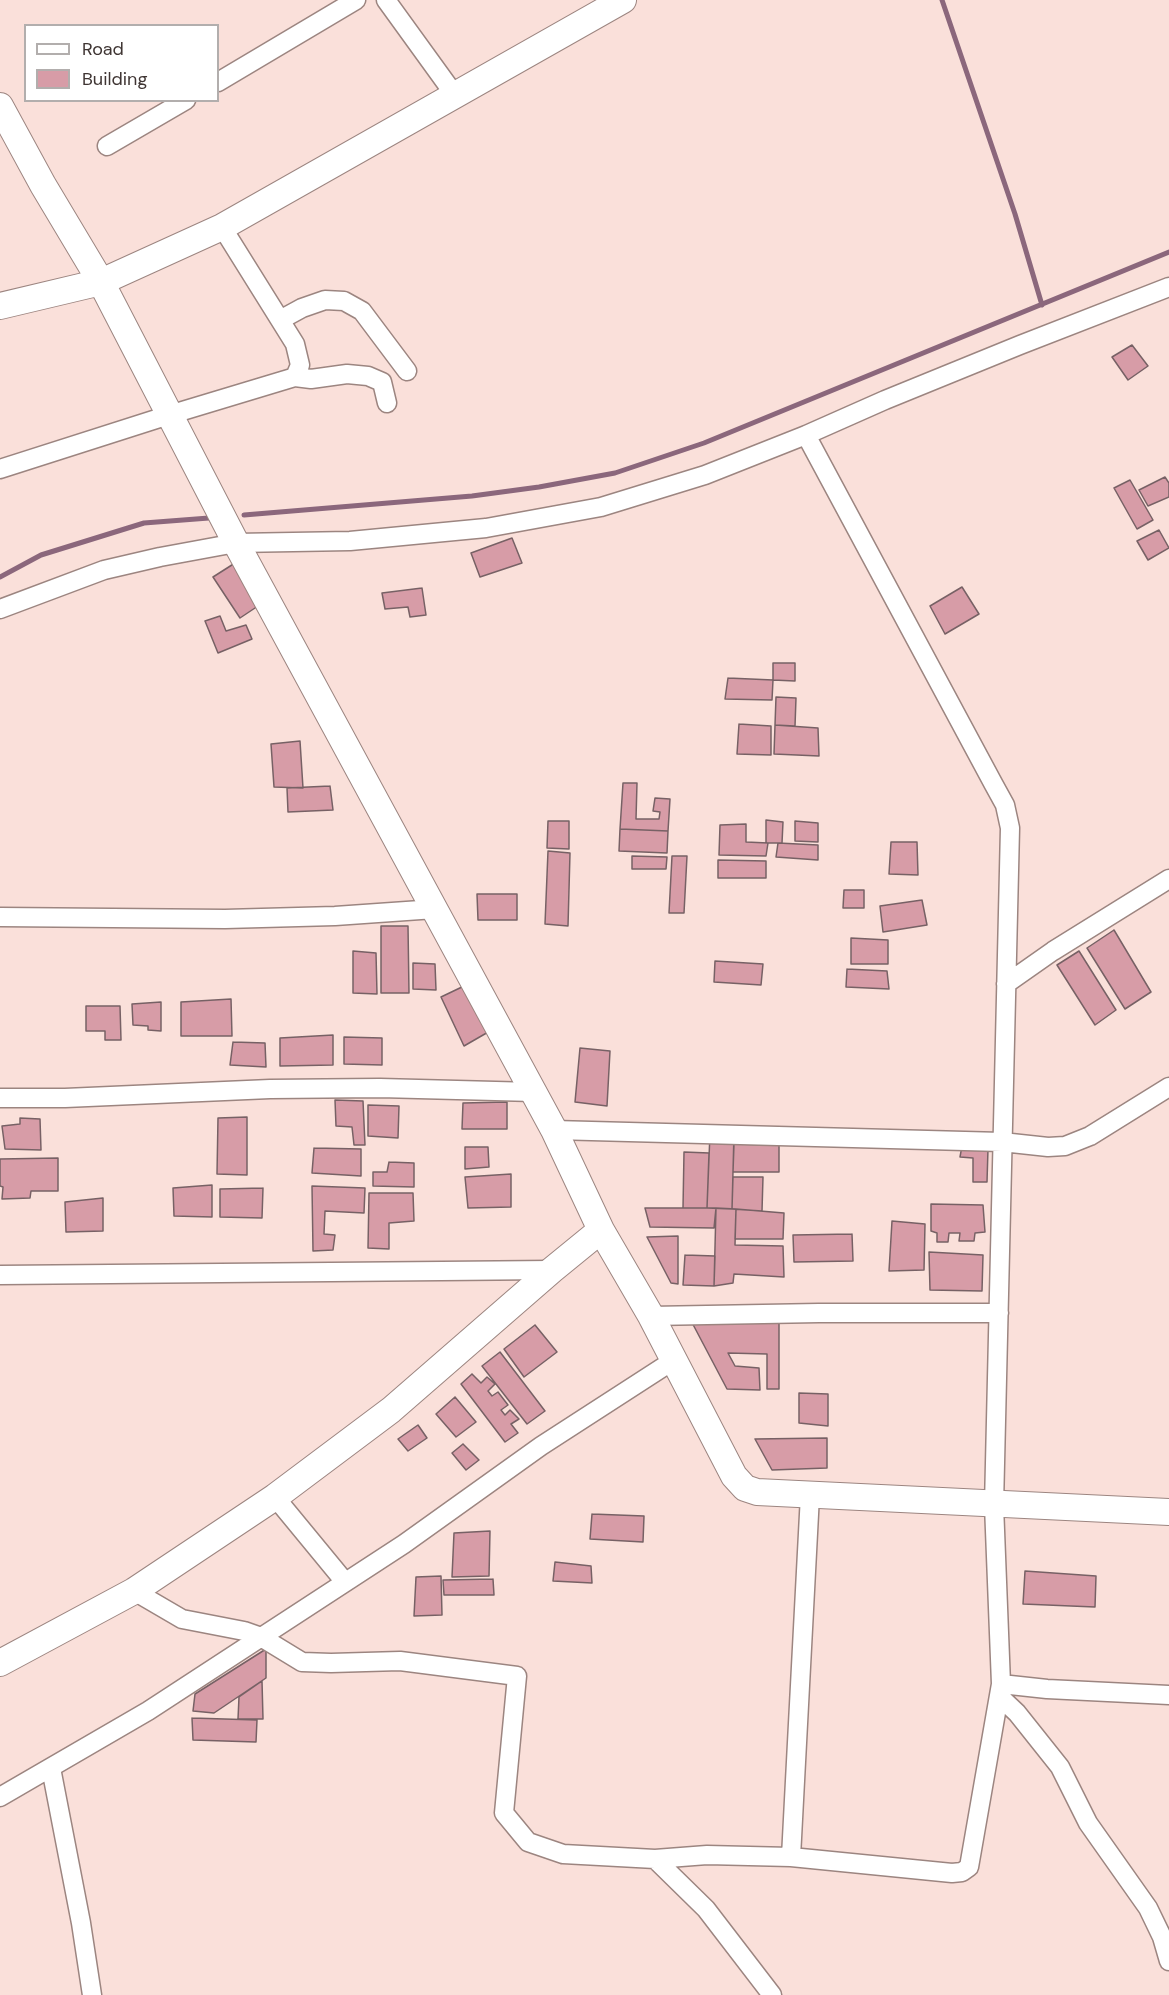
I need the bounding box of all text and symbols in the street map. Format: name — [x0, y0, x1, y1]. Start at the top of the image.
legend — [24, 24, 219, 102]
text: Road — [82, 37, 124, 61]
text: Building — [82, 67, 147, 91]

